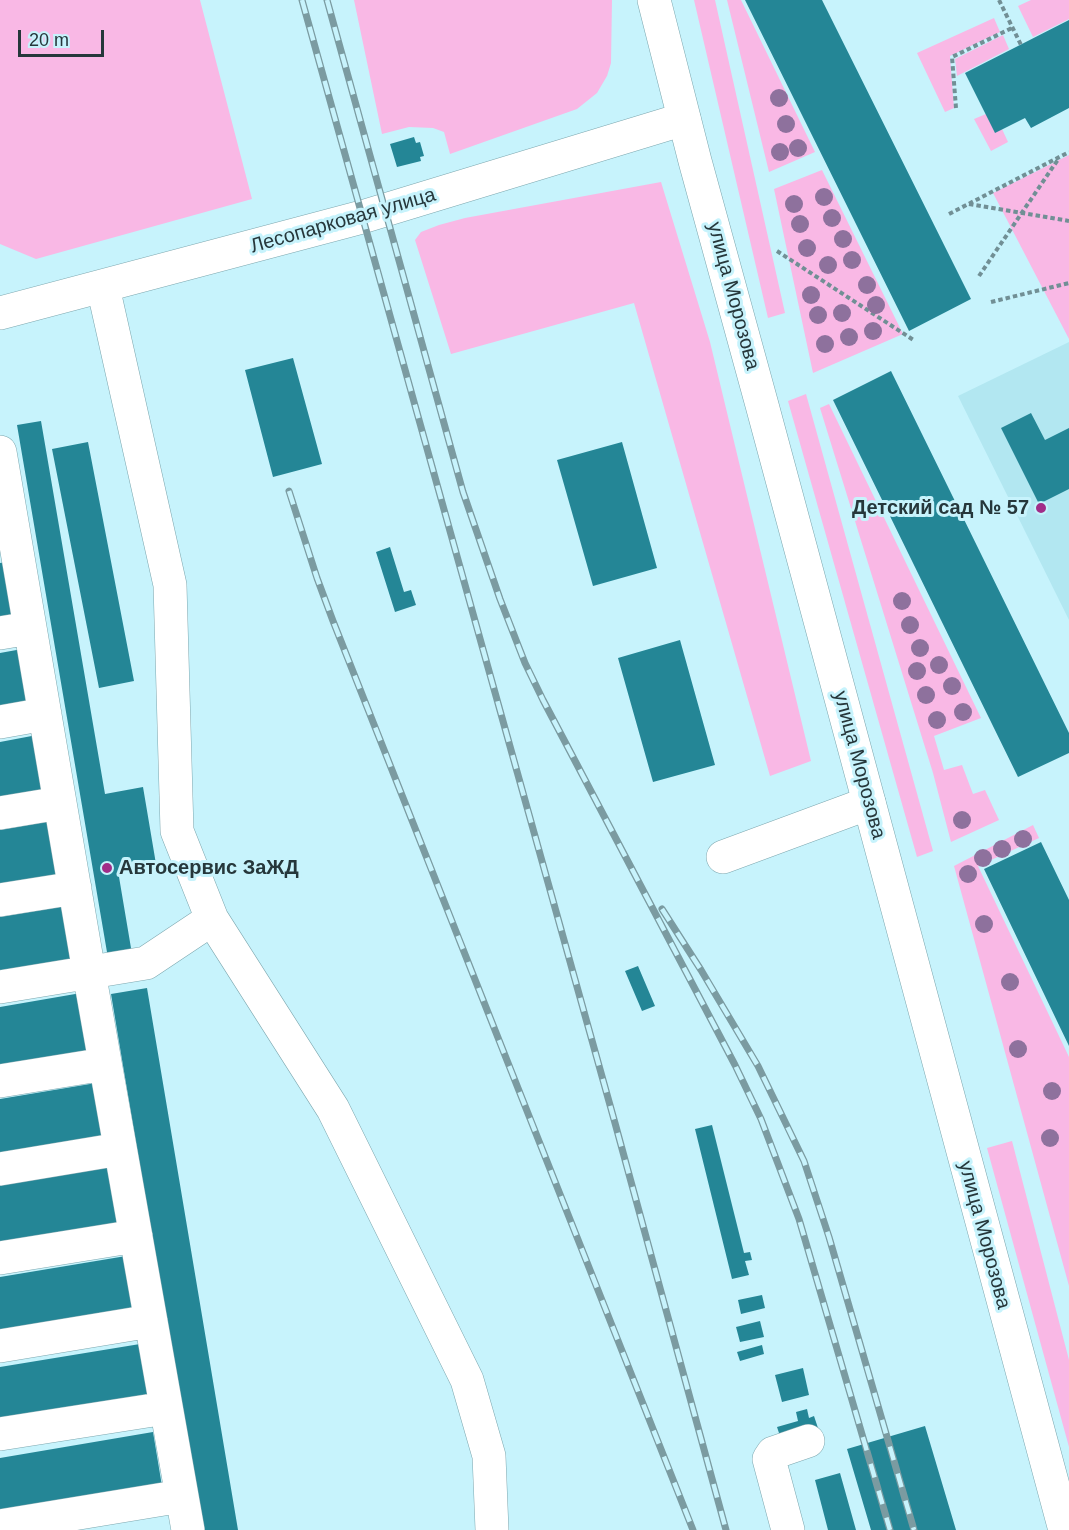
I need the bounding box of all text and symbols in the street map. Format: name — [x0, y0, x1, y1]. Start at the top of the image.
scale bar — [21, 18, 106, 56]
text: 20 m — [29, 30, 69, 50]
street label: Лесопарковая улица — [248, 183, 438, 259]
street label: улица Морозова — [702, 219, 764, 373]
place label: Детский сад № 57 — [852, 496, 1029, 520]
marker: Детский сад № 57 — [1034, 501, 1048, 515]
street label: улица Морозова — [828, 688, 890, 842]
place label: Автосервис ЗаЖД — [119, 856, 299, 880]
marker: Автосервис ЗаЖД — [100, 861, 114, 875]
street label: улица Морозова — [953, 1158, 1015, 1312]

